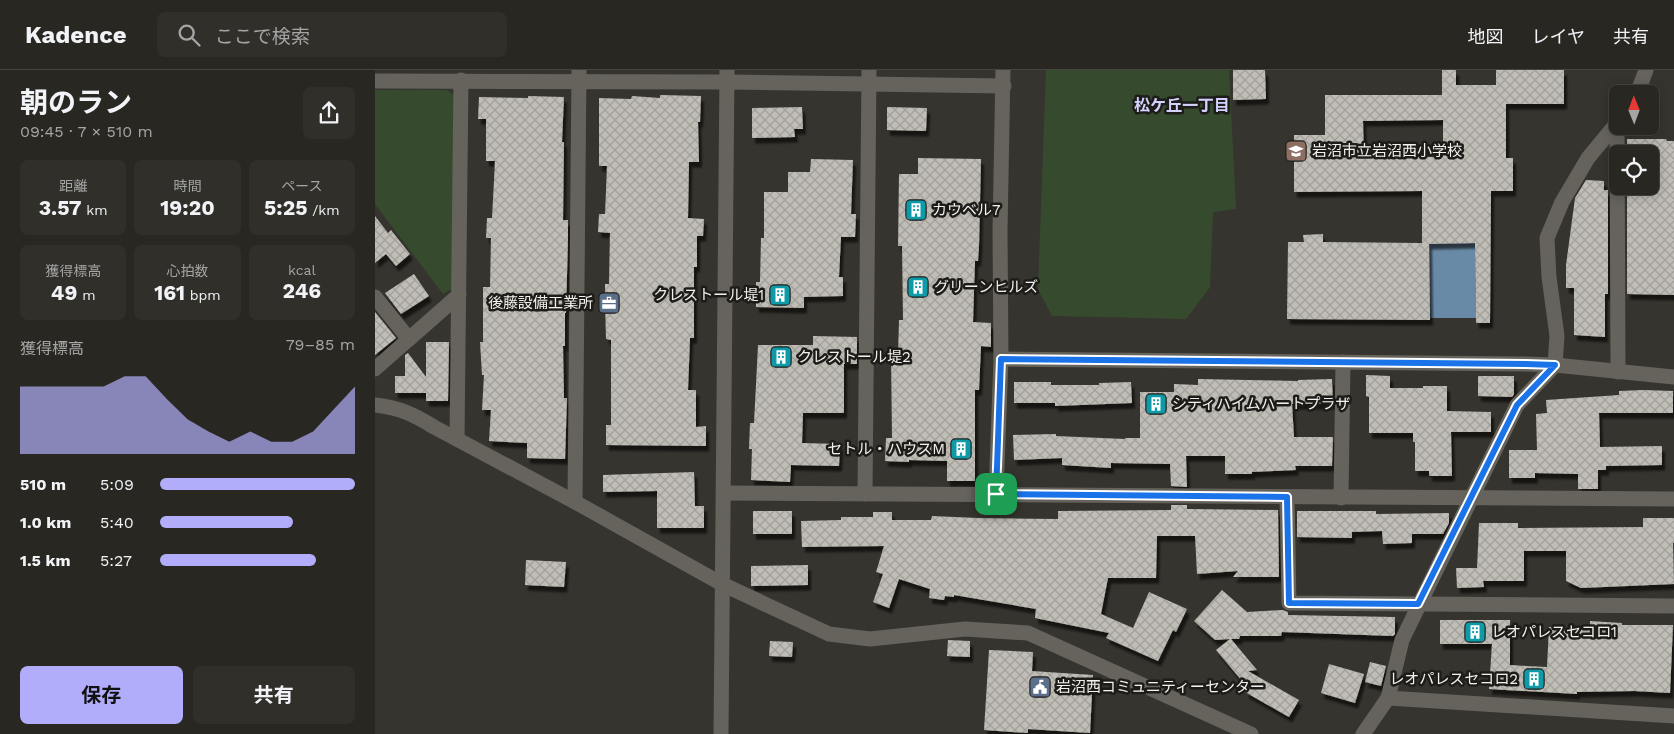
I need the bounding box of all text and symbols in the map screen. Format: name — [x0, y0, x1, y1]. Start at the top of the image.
search box — [157, 12, 507, 57]
text: Kadence — [25, 21, 127, 49]
icon: search — [175, 21, 203, 49]
text: ここで検索 — [215, 25, 310, 48]
text: 地図 — [1468, 26, 1504, 47]
text: レイヤ — [1532, 26, 1585, 47]
text: 共有 — [1613, 26, 1649, 47]
north arrow — [1609, 85, 1659, 135]
map controls — [1609, 85, 1659, 195]
text: 朝のラン — [20, 86, 132, 119]
button: share — [303, 87, 355, 139]
district label: 松ケ丘一丁目 — [1134, 96, 1230, 115]
text: 09:45 · 7 × 510 m — [20, 122, 153, 141]
school or university icon: 岩沼市立岩沼西小学校 — [1284, 139, 1308, 163]
place label: 岩沼市立岩沼西小学校 — [1312, 142, 1462, 160]
button: locate — [1609, 145, 1659, 195]
text: 距離 — [59, 178, 87, 194]
text: 時間 — [173, 178, 201, 194]
text: ペース — [281, 178, 322, 194]
text: 3.57 — [39, 195, 82, 220]
text: 19:20 — [160, 195, 215, 220]
text: 5:25 — [264, 195, 307, 220]
building icon: カウベル7 — [904, 198, 928, 222]
place label: カウベル7 — [932, 201, 1000, 219]
text: km — [82, 202, 108, 218]
text: /km — [307, 202, 340, 218]
text: kcal — [288, 262, 316, 278]
text: 獲得標高 — [45, 263, 101, 279]
text: 心拍数 — [166, 263, 208, 279]
building icon: グリーンヒルズ — [906, 275, 930, 299]
text: 246 — [282, 278, 321, 303]
place label: グリーンヒルズ — [934, 278, 1038, 296]
text: 49 — [51, 280, 77, 305]
text: 161 — [154, 280, 185, 305]
building icon: クレストール堤1 — [768, 283, 792, 307]
place label: クレストール堤1 — [653, 286, 764, 304]
text: m — [77, 287, 95, 303]
text: bpm — [185, 287, 221, 303]
office icon: 後藤設備工業所 — [597, 291, 621, 315]
place label: 後藤設備工業所 — [488, 294, 593, 312]
text: 79–85 m — [286, 335, 355, 354]
text: 獲得標高 — [20, 339, 84, 358]
building icon: クレストール堤2 — [769, 345, 793, 369]
place label: クレストール堤2 — [797, 348, 911, 366]
building icon: シティハイムハートプラザ — [1144, 392, 1168, 416]
place label: シティハイムハートプラザ — [1172, 395, 1351, 413]
building icon: セトル・ハウスM — [949, 437, 973, 461]
place label: セトル・ハウスM — [827, 440, 945, 458]
pin — [975, 473, 1017, 515]
text: 510 m — [20, 475, 66, 494]
text: 5:09 — [100, 475, 134, 494]
icon: arrive — [982, 480, 1010, 508]
text: 1.0 km — [20, 513, 71, 532]
text: 5:40 — [100, 513, 134, 532]
text: 1.5 km — [20, 551, 70, 570]
text: 5:27 — [100, 551, 132, 570]
building icon: レオパレスセコロ1 — [1463, 620, 1487, 644]
place label: レオパレスセコロ1 — [1491, 623, 1617, 641]
button: 保存 — [20, 666, 183, 724]
button: 共有 — [193, 666, 355, 724]
building icon: レオパレスセコロ2 — [1522, 667, 1546, 691]
place label: レオパレスセコロ2 — [1389, 670, 1518, 688]
public building icon: 岩沼西コミュニティーセンター — [1028, 675, 1052, 699]
place label: 岩沼西コミュニティーセンター — [1056, 678, 1265, 696]

